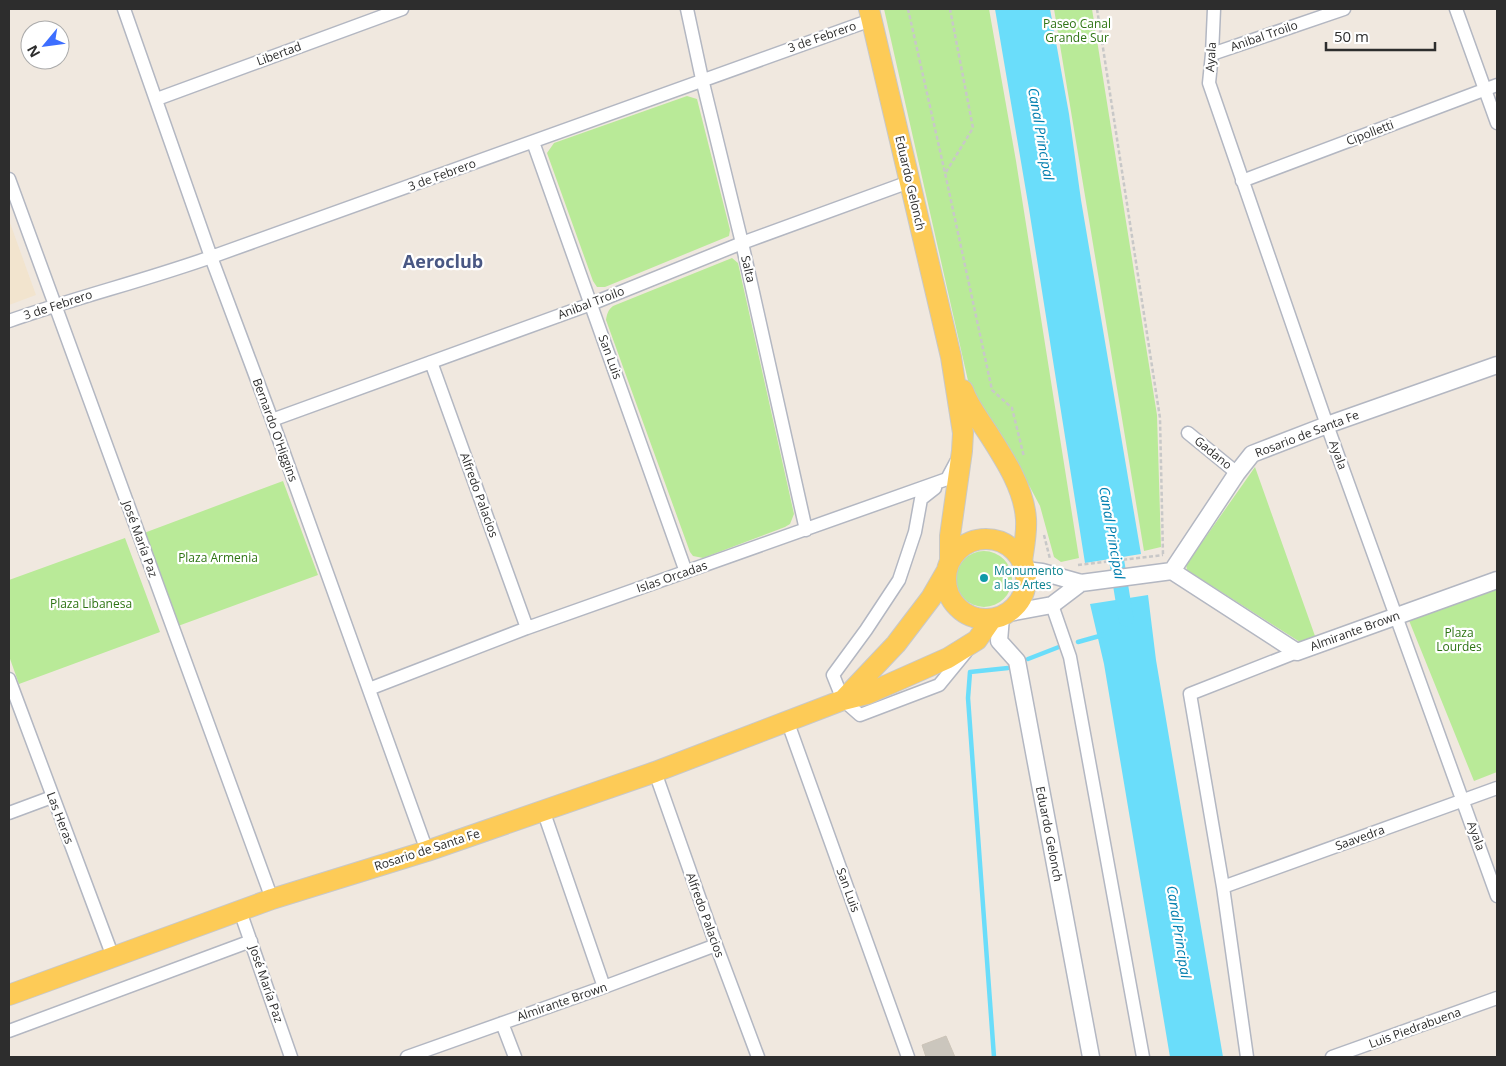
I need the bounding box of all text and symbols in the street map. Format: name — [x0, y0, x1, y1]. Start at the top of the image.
park label: Paseo Canal Grande Sur — [1043, 15, 1111, 46]
street label: Anibal Troilo — [1228, 16, 1300, 55]
street label: 3 de Febrero — [785, 17, 858, 56]
north arrow — [20, 20, 70, 70]
scale bar — [1326, 20, 1435, 52]
text: 50 m — [1334, 26, 1369, 46]
street label: Libertad — [254, 38, 304, 69]
street label: Ayala — [1201, 41, 1220, 73]
text: N — [22, 42, 44, 61]
water label: Canal Principal — [1024, 86, 1059, 182]
street label: Cipolletti — [1344, 116, 1396, 149]
street label: Eduardo Gelonch — [891, 134, 930, 232]
street label: 3 de Febrero — [405, 154, 478, 195]
district label: Aeroclub — [403, 249, 483, 273]
street label: Salta — [737, 254, 760, 284]
street label: Anibal Troilo — [555, 282, 627, 323]
street label: 3 de Febrero — [21, 285, 94, 324]
street label: San Luis — [595, 332, 626, 382]
street label: Bernardo O'Higgins — [249, 376, 302, 484]
street label: Rosario de Santa Fe — [1252, 406, 1361, 461]
street label: Gadano — [1191, 432, 1236, 473]
street label: Ayala — [1325, 438, 1352, 472]
street label: Alfredo Palacios — [456, 450, 503, 540]
water label: Canal Principal — [1095, 485, 1130, 581]
street label: José María Paz — [118, 497, 162, 580]
park label: Plaza Armenia — [178, 549, 258, 566]
street label: Islas Orcadas — [634, 556, 710, 597]
place label: Monumento a las Artes — [994, 562, 1063, 593]
marker: Monumento a las Artes — [978, 572, 990, 584]
park label: Plaza Libanesa — [50, 595, 132, 612]
street label: Almirante Brown — [1308, 606, 1402, 655]
park label: Plaza Lourdes — [1436, 624, 1482, 655]
street label: Eduardo Gelonch — [1032, 785, 1067, 883]
street label: Las Heras — [43, 789, 78, 847]
street label: Ayala — [1463, 819, 1490, 853]
street label: Saavedra — [1333, 821, 1387, 854]
street label: Rosario de Santa Fe — [372, 824, 482, 875]
street label: San Luis — [833, 865, 864, 915]
street label: Alfredo Palacios — [682, 870, 729, 960]
water label: Canal Principal — [1163, 884, 1196, 980]
street label: José María Paz — [245, 942, 288, 1025]
street label: Almirante Brown — [514, 978, 609, 1025]
street label: Luis Piedrabuena — [1366, 1003, 1463, 1052]

